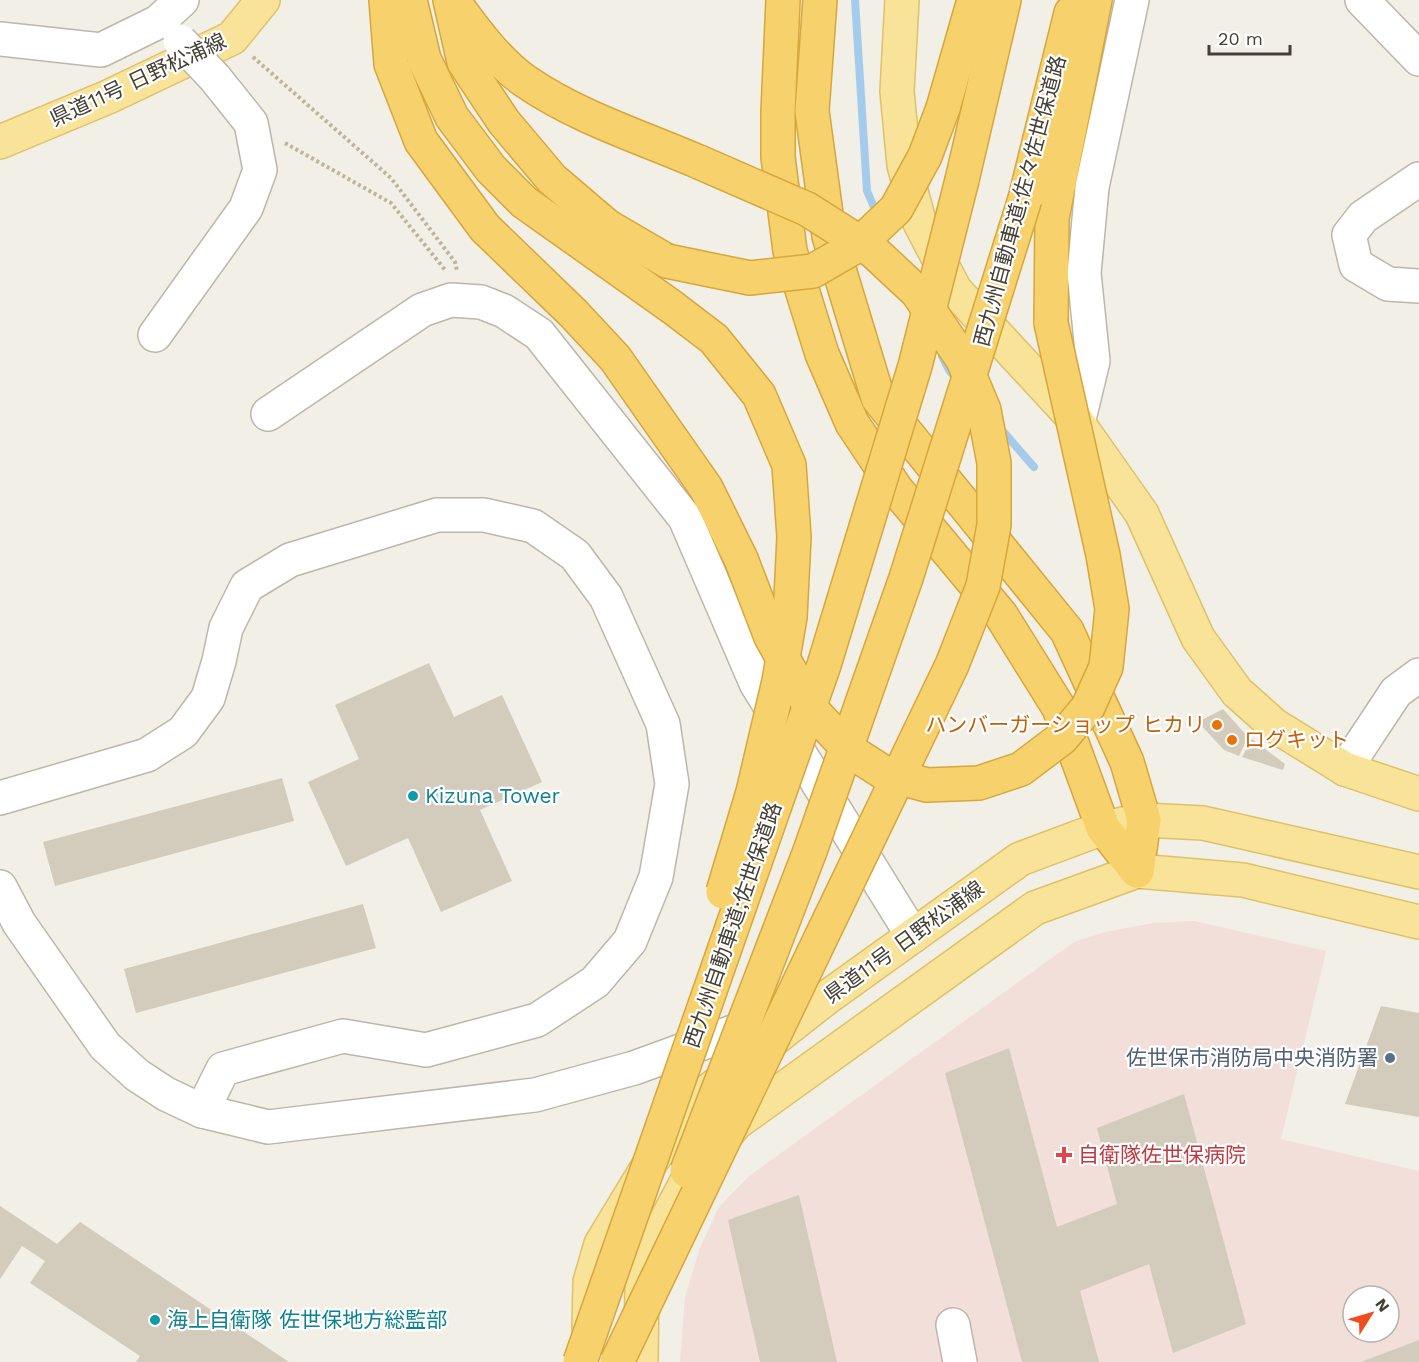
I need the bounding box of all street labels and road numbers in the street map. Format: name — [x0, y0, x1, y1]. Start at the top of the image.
street label: 県道11号 日野松浦線 — [46, 28, 230, 131]
street label: 西九州自動車道;佐々佐世保道路 — [969, 53, 1070, 349]
street label: 西九州自動車道;佐世保道路 — [679, 799, 786, 1051]
street label: 県道11号 日野松浦線 — [819, 875, 989, 1008]

